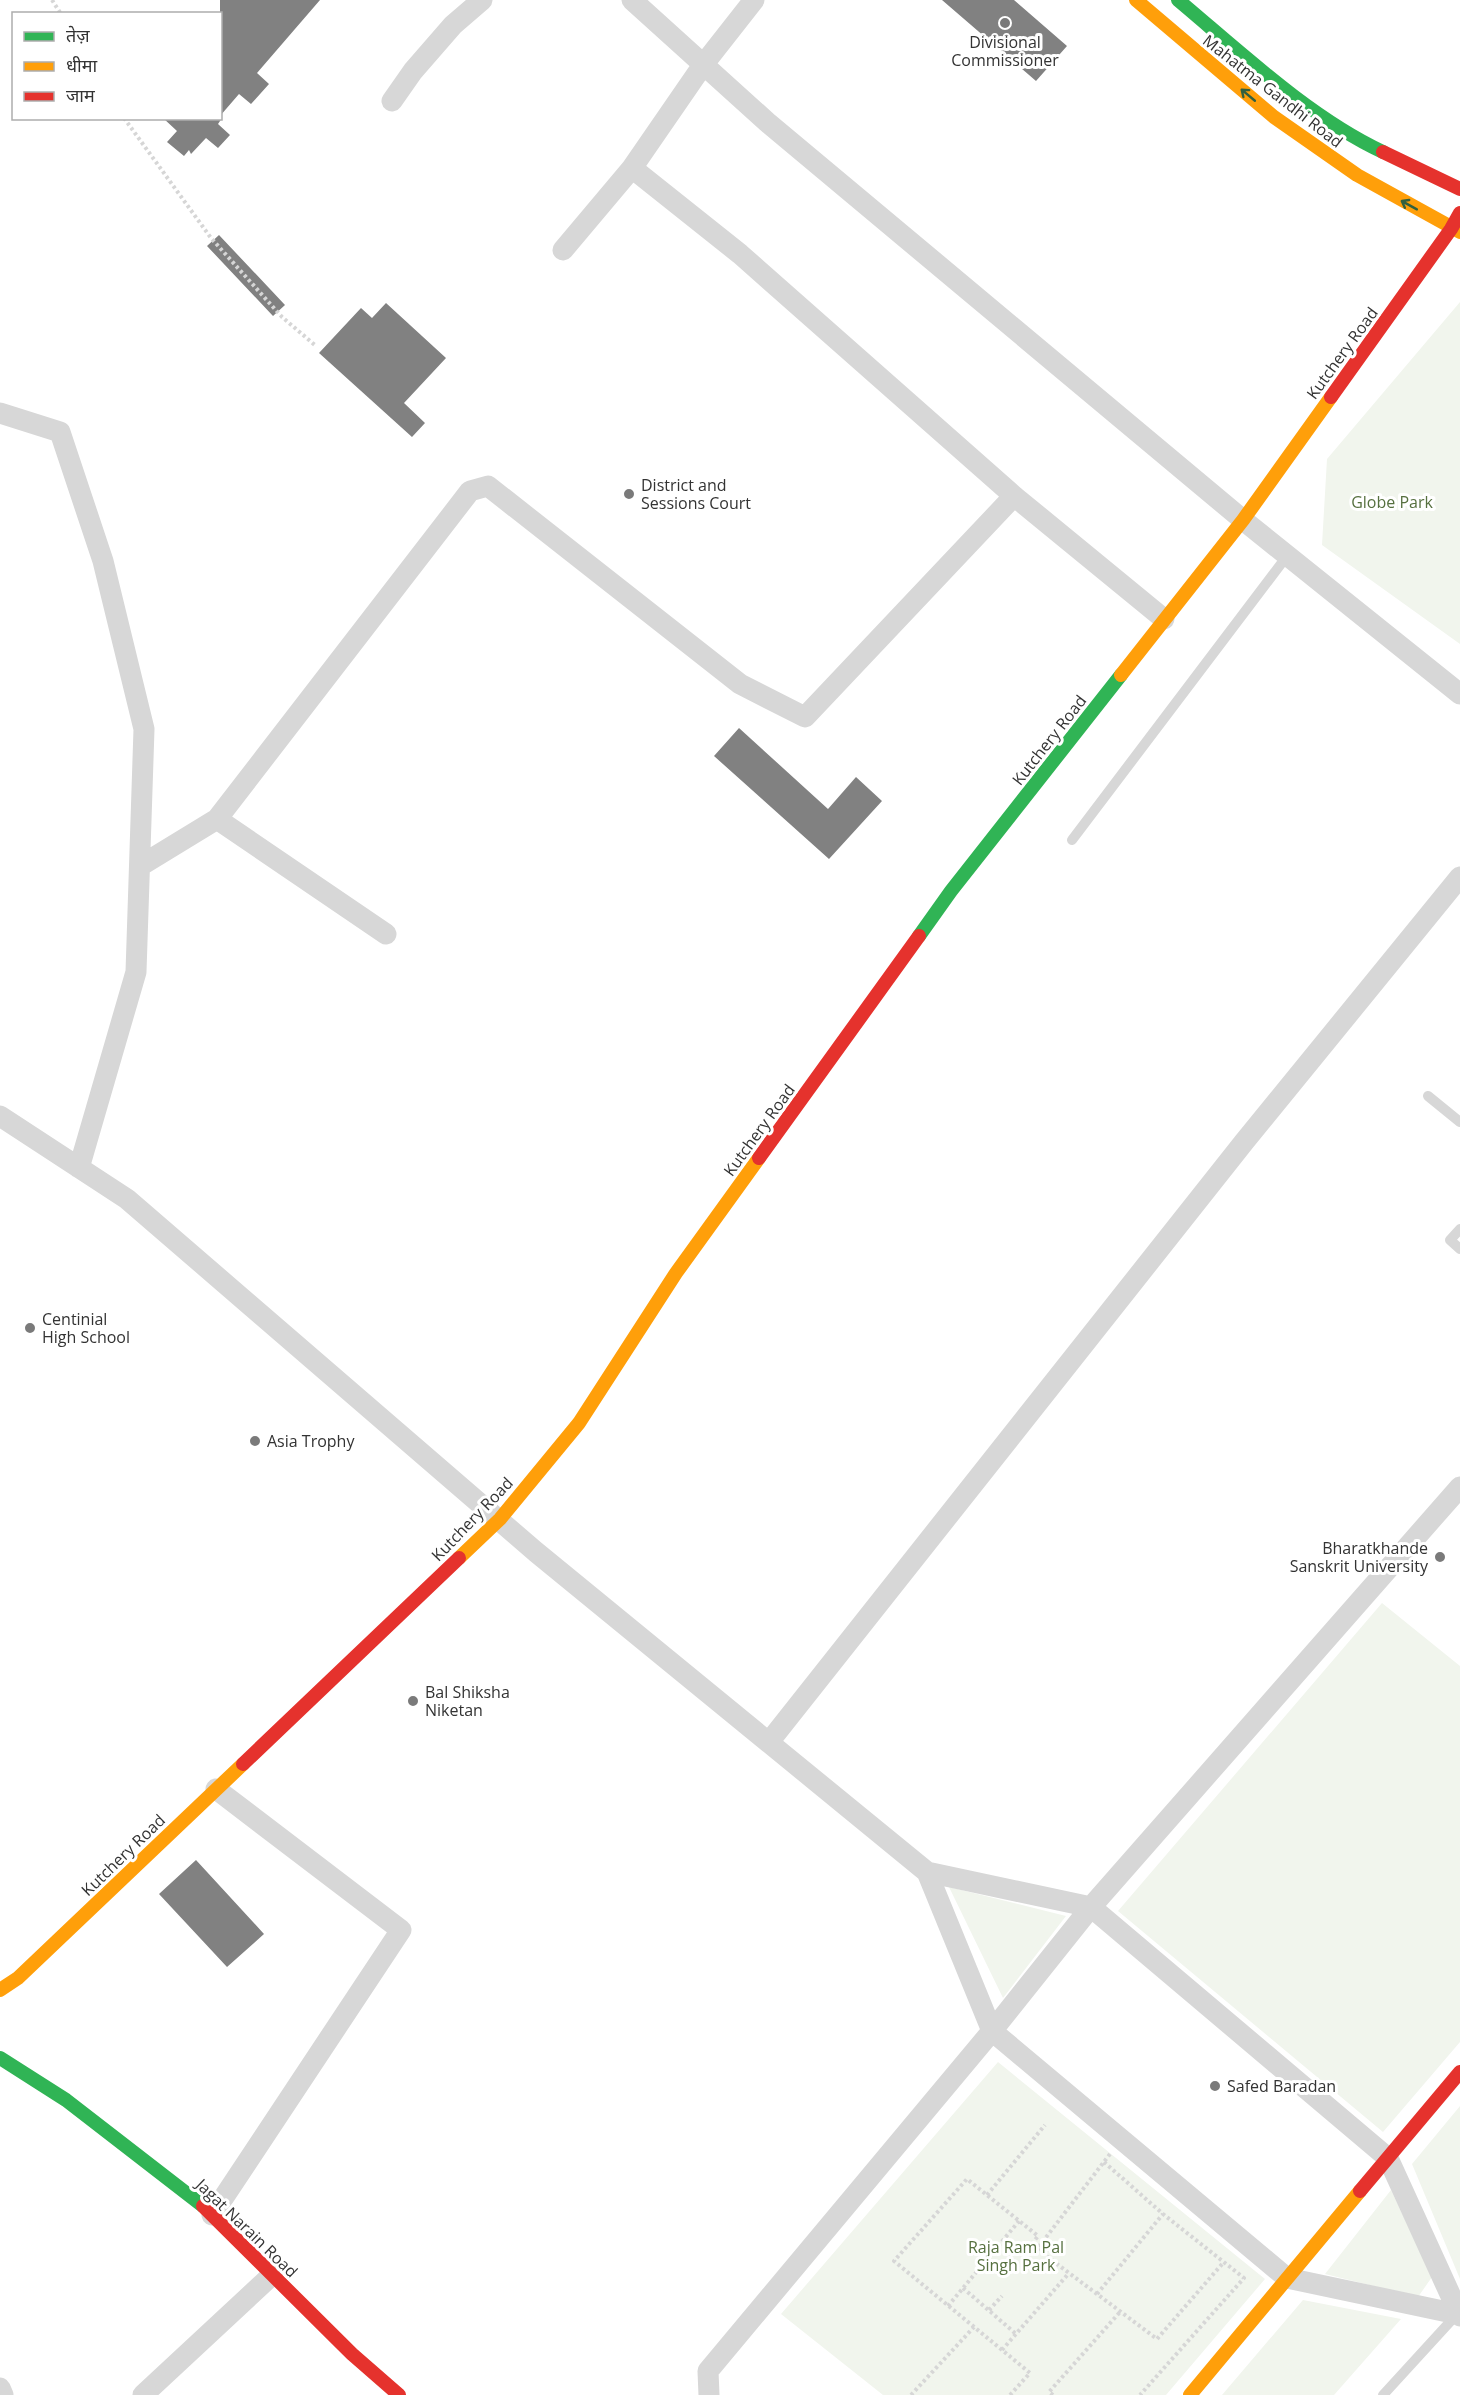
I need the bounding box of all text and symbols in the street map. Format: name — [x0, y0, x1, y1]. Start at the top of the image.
legend — [12, 12, 222, 120]
marker: Divisional Commissioner — [998, 16, 1012, 30]
text: तेज़ — [66, 23, 90, 47]
street label: Mahatma Gandhi Road — [1199, 29, 1347, 153]
place label: Divisional Commissioner — [951, 31, 1059, 71]
text: धीमा — [66, 53, 97, 77]
text: जाम — [66, 83, 96, 107]
one-way arrow — [1241, 88, 1256, 102]
one-way arrow — [1401, 198, 1418, 210]
street label: Kutchery Road — [1301, 303, 1383, 403]
place label: District and Sessions Court — [641, 474, 751, 514]
marker: District and Sessions Court — [622, 487, 636, 501]
park label: Globe Park — [1351, 491, 1433, 513]
street label: Kutchery Road — [1007, 690, 1091, 790]
street label: Kutchery Road — [718, 1080, 800, 1180]
place label: Centinial High School — [42, 1308, 130, 1348]
marker: Centinial High School — [23, 1321, 37, 1335]
place label: Asia Trophy — [267, 1430, 355, 1452]
marker: Asia Trophy — [248, 1434, 262, 1448]
street label: Kutchery Road — [426, 1472, 518, 1566]
place label: Bharatkhande Sanskrit University — [1290, 1537, 1429, 1577]
marker: Bharatkhande Sanskrit University — [1433, 1550, 1447, 1564]
place label: Bal Shiksha Niketan — [425, 1681, 510, 1721]
marker: Bal Shiksha Niketan — [406, 1694, 420, 1708]
street label: Kutchery Road — [76, 1809, 170, 1901]
place label: Safed Baradan — [1227, 2075, 1336, 2097]
marker: Safed Baradan — [1208, 2079, 1222, 2093]
street label: Jagat Narain Road — [190, 2172, 303, 2282]
park label: Raja Ram Pal Singh Park — [968, 2236, 1064, 2276]

